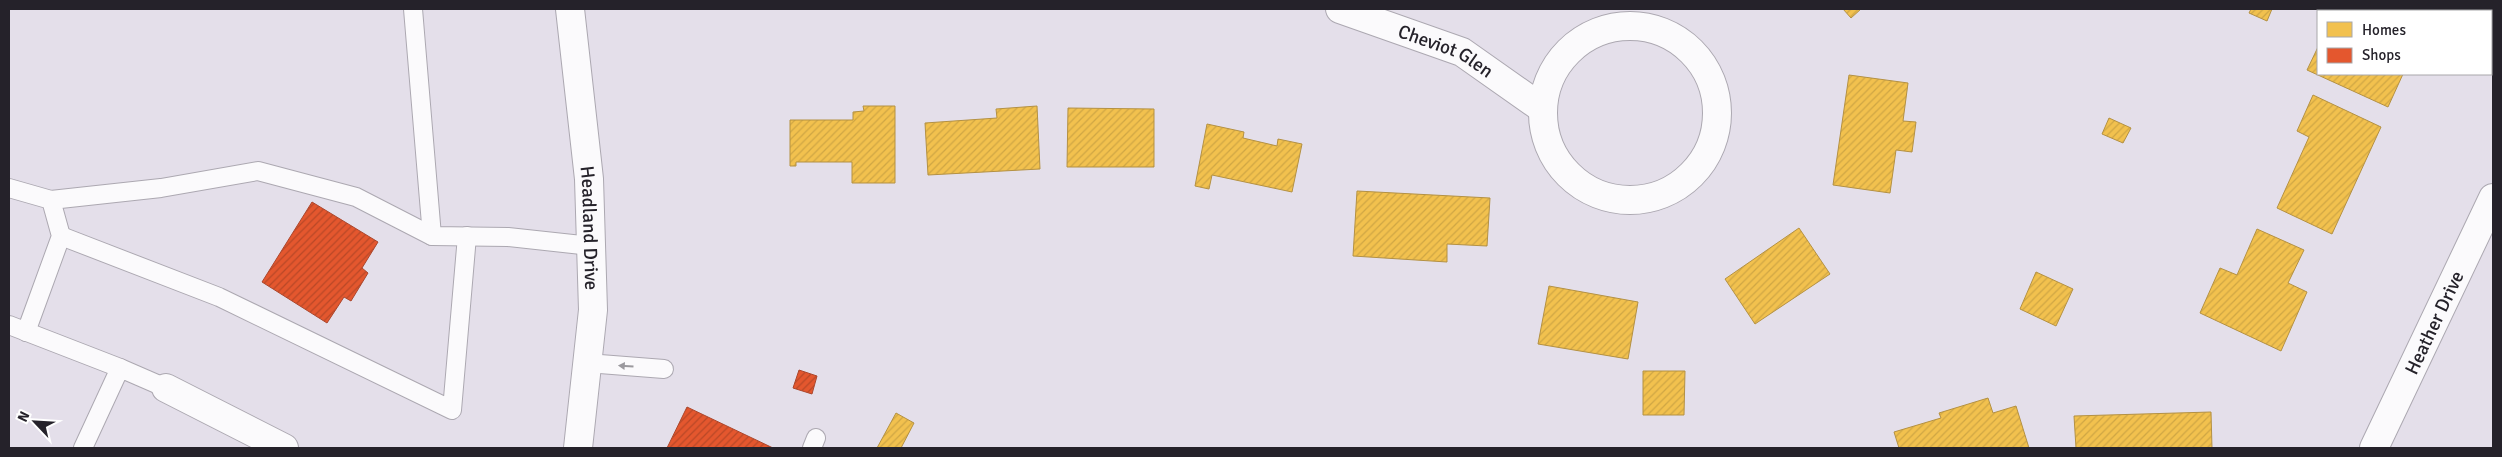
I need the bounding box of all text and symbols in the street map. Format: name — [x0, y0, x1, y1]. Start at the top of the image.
legend — [2317, 10, 2492, 75]
street label: Cheviot Glen — [1395, 19, 1498, 83]
text: Homes — [2362, 21, 2406, 39]
text: Shops — [2362, 46, 2401, 64]
street label: Headland Drive — [575, 165, 603, 290]
street label: Heather Drive — [2400, 267, 2470, 379]
one-way arrow — [618, 362, 634, 370]
north arrow — [10, 397, 60, 447]
text: N — [14, 409, 33, 425]

